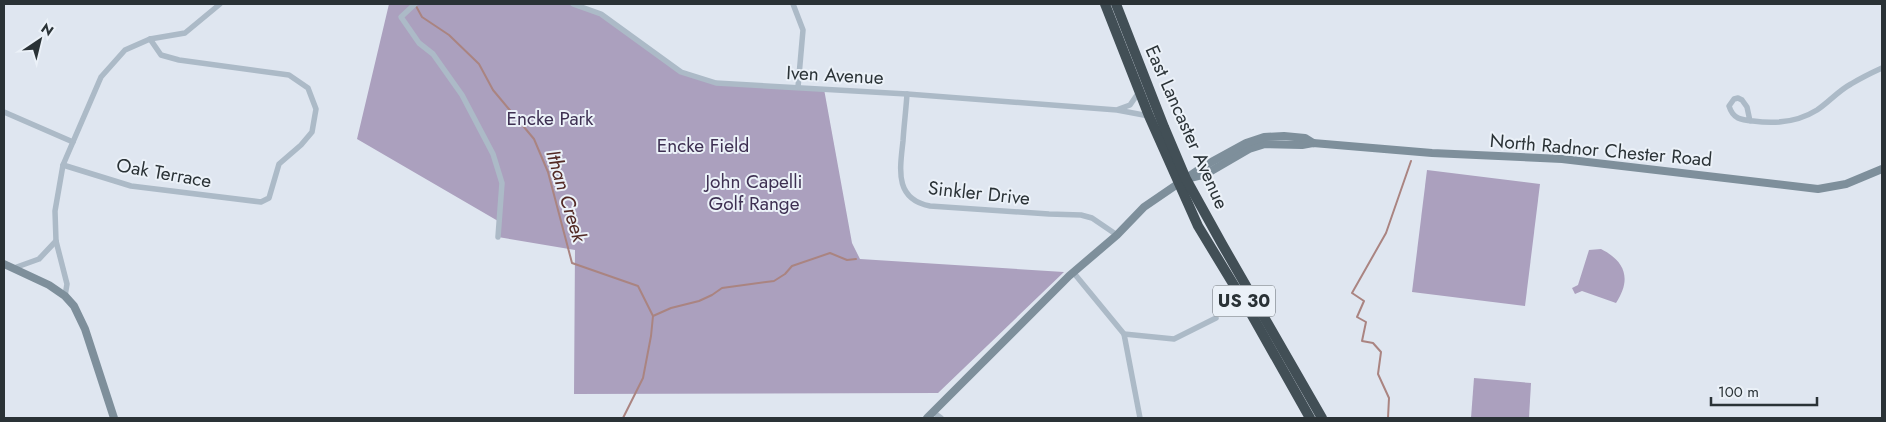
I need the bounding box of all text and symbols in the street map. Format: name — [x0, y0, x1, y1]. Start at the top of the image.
north arrow — [15, 15, 65, 65]
text: N — [37, 18, 58, 41]
street label: East Lancaster Avenue — [1139, 41, 1235, 213]
street label: Iven Avenue — [786, 59, 885, 91]
park label: Encke Park — [507, 105, 594, 132]
street label: North Radnor Chester Road — [1489, 127, 1713, 173]
park label: Encke Field — [657, 132, 749, 159]
water label: Ithan Creek — [538, 146, 594, 247]
street label: Oak Terrace — [114, 151, 214, 195]
park label: John Capelli Golf Range — [702, 168, 803, 217]
street label: Sinkler Drive — [927, 174, 1031, 212]
road number: US 30 — [1213, 286, 1275, 316]
scale bar — [1711, 374, 1817, 406]
text: 100 m — [1718, 381, 1759, 403]

